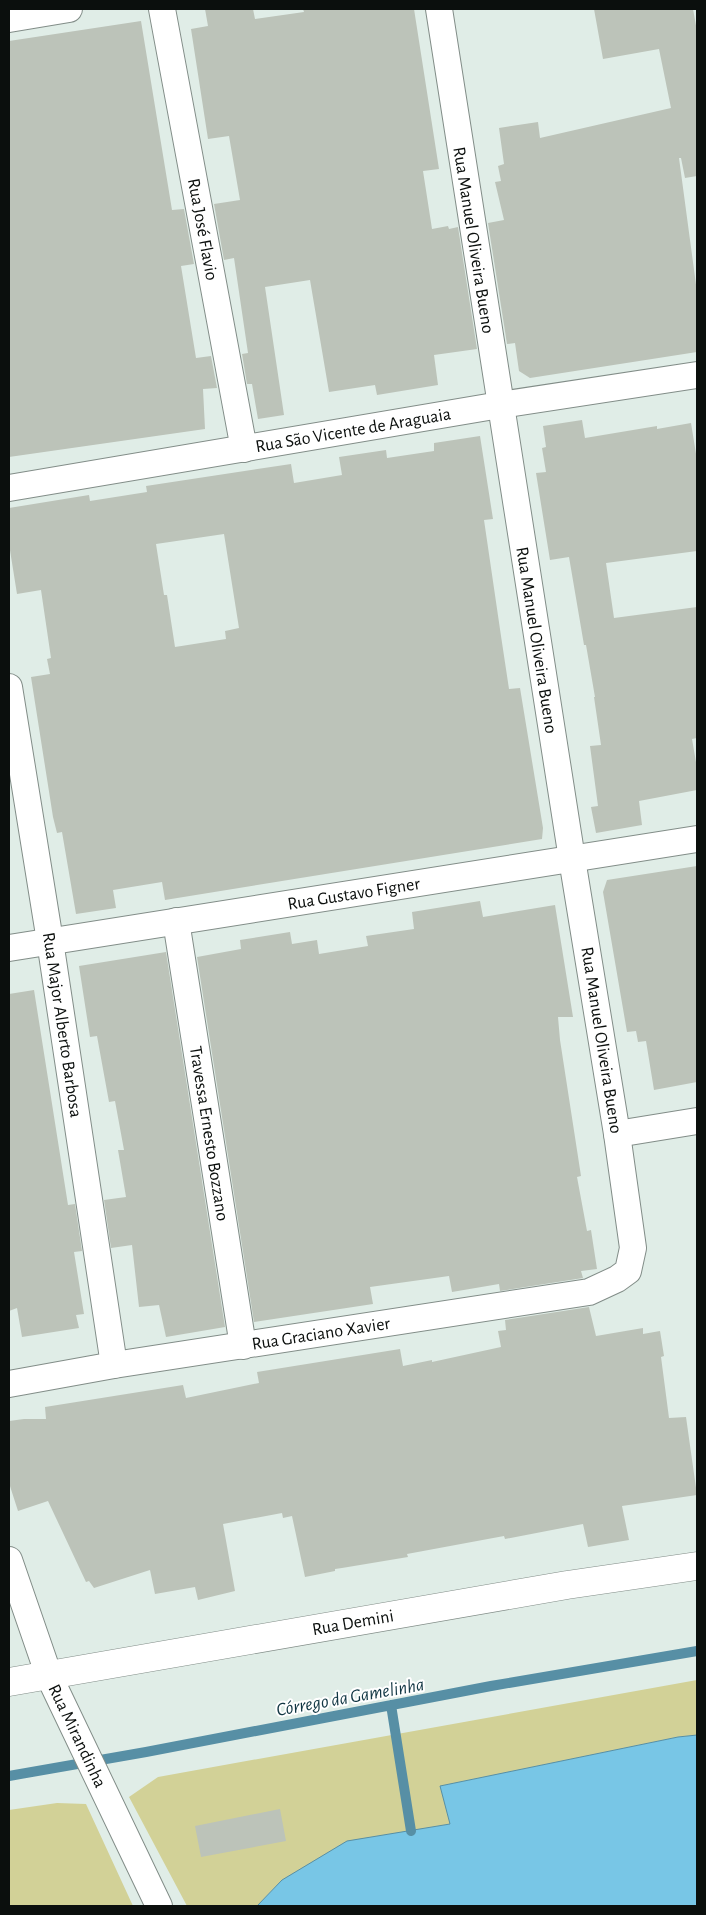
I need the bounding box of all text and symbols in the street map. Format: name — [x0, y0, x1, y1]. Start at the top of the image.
street label: Rua Manuel Oliveira Bueno — [449, 145, 497, 335]
street label: Rua José Flavio — [184, 177, 220, 282]
street label: Rua São Vicente de Araguaia — [254, 405, 452, 456]
street label: Rua Manuel Oliveira Bueno — [512, 545, 560, 735]
street label: Rua Gustavo Figner — [286, 875, 422, 914]
street label: Rua Major Alberto Barbosa — [39, 931, 85, 1119]
street label: Rua Manuel Oliveira Bueno — [577, 945, 625, 1135]
street label: Travessa Ernesto Bozzano — [186, 1045, 231, 1222]
street label: Rua Graciano Xavier — [251, 1315, 392, 1354]
street label: Rua Demini — [311, 1607, 395, 1639]
water label: Córrego da Gamelinha — [275, 1675, 426, 1720]
street label: Rua Mirandinha — [44, 1682, 109, 1791]

